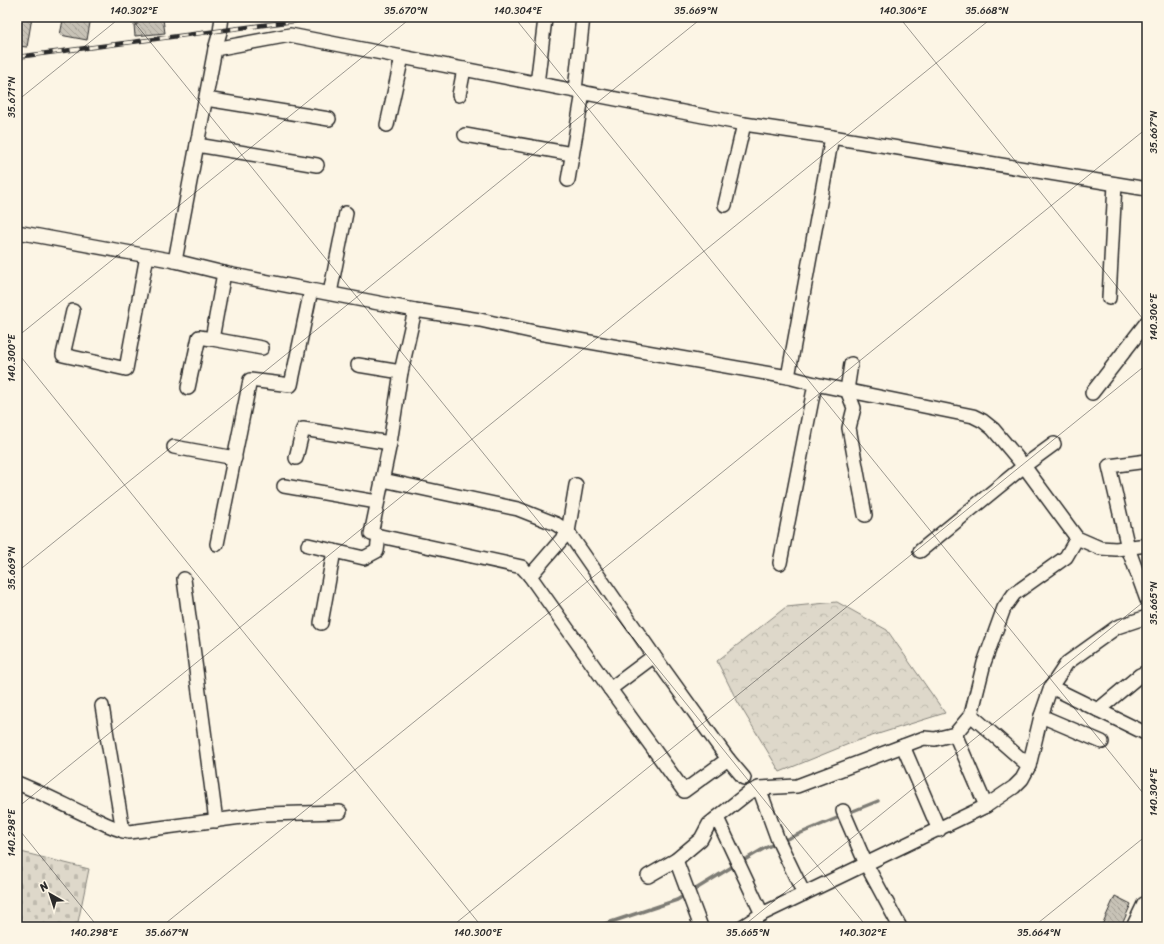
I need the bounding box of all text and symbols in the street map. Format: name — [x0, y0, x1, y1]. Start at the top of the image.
text: 140.302°E — [110, 2, 159, 20]
text: 35.670°N — [384, 2, 428, 20]
text: 140.304°E — [494, 2, 543, 20]
text: 35.669°N — [674, 2, 718, 20]
text: 140.306°E — [879, 2, 928, 20]
text: 35.668°N — [965, 2, 1009, 20]
text: 35.671°N — [3, 76, 21, 118]
text: 35.667°N — [1145, 110, 1163, 153]
text: 140.306°E — [1145, 292, 1163, 341]
text: 140.300°E — [3, 333, 21, 382]
text: 35.669°N — [3, 546, 21, 590]
text: 35.665°N — [1145, 581, 1163, 625]
text: 140.304°E — [1145, 767, 1163, 816]
text: 140.298°E — [3, 808, 21, 857]
north arrow — [30, 874, 70, 914]
text: N — [34, 877, 53, 897]
text: 140.298°E — [70, 924, 119, 942]
text: 35.667°N — [146, 924, 189, 942]
text: 140.300°E — [454, 924, 503, 942]
text: 35.665°N — [726, 924, 770, 942]
text: 140.302°E — [839, 924, 888, 942]
text: 35.664°N — [1017, 924, 1061, 942]

